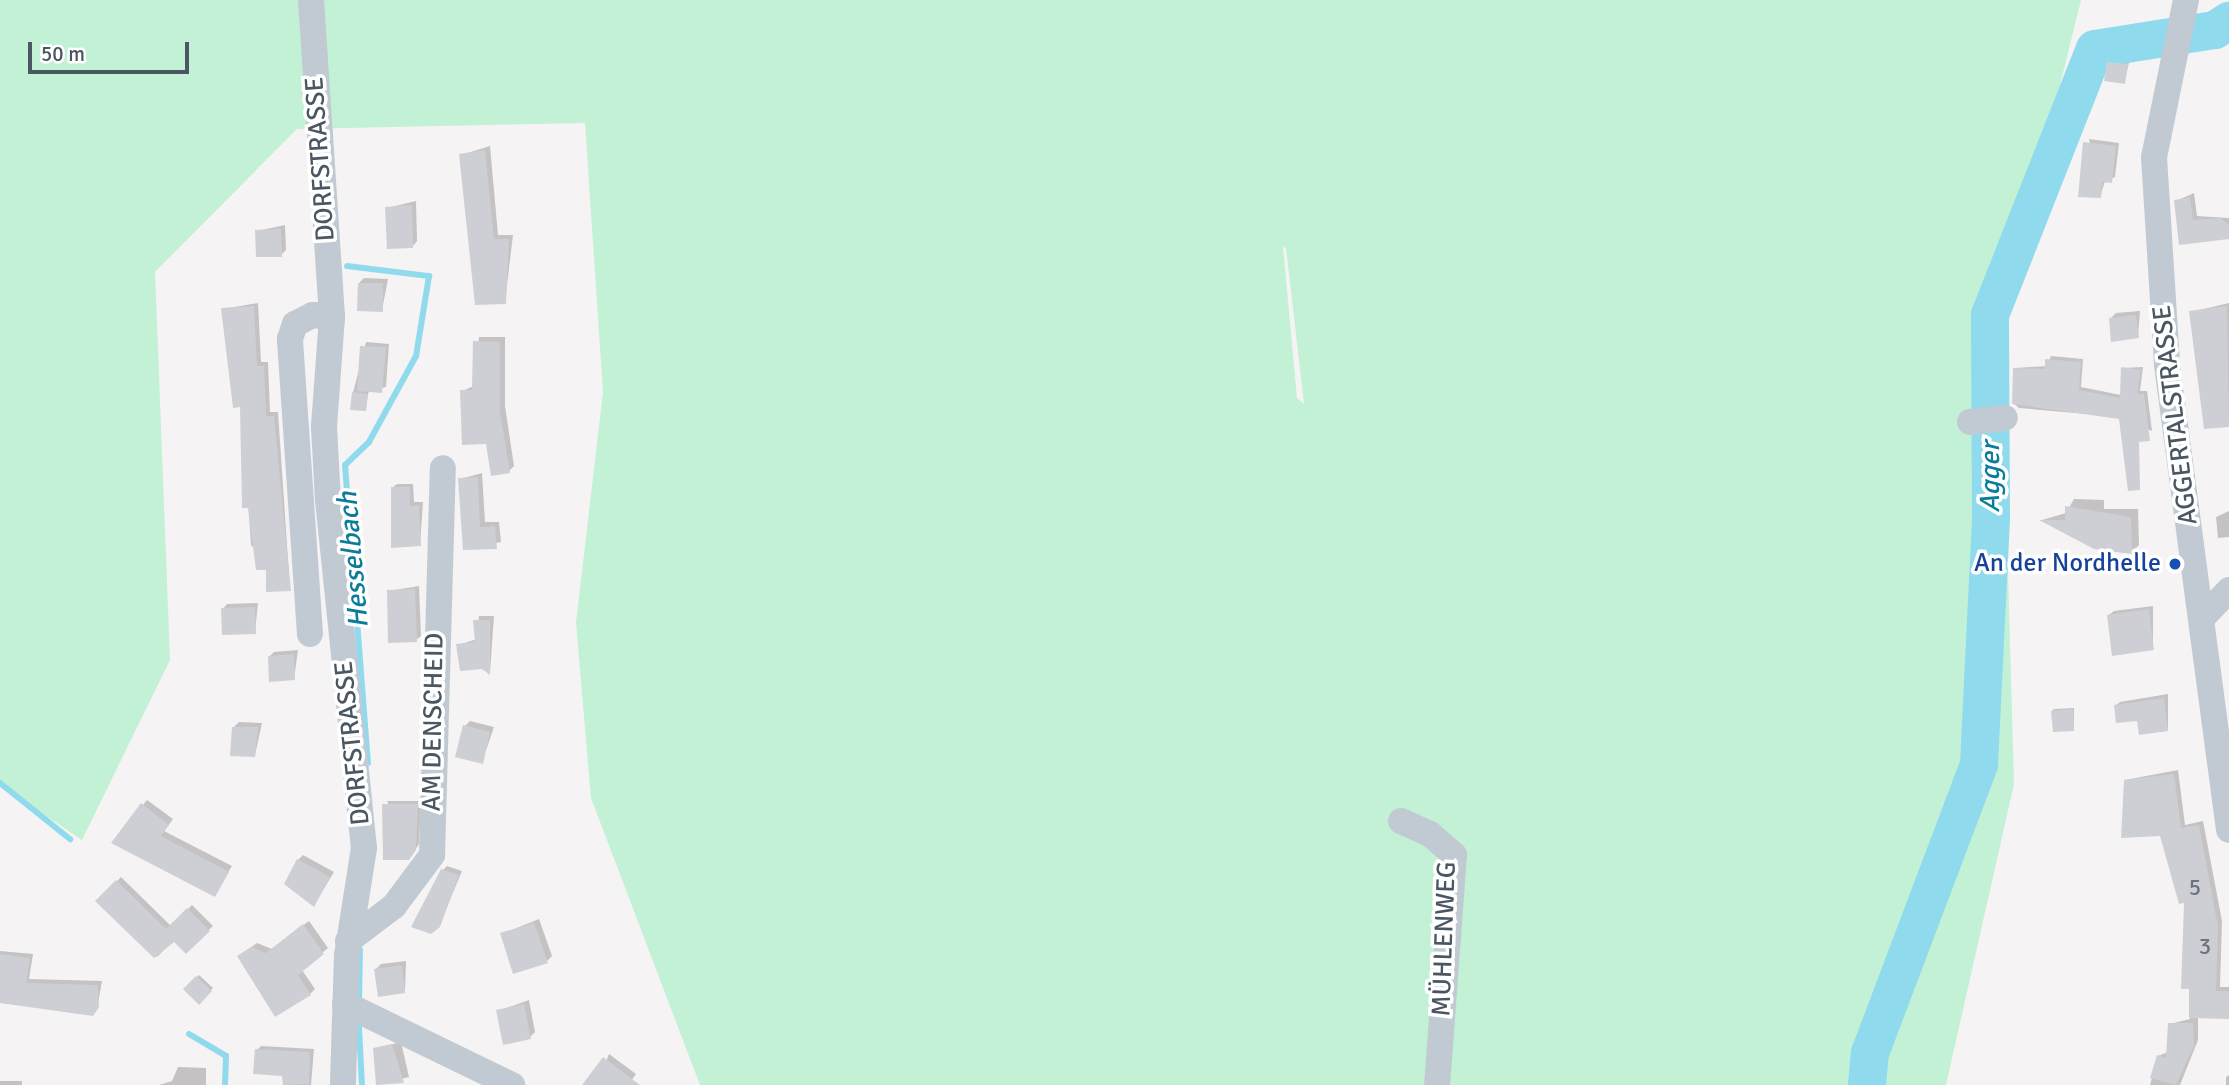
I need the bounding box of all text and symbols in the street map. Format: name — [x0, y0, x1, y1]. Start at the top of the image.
scale bar — [32, 28, 192, 72]
text: 50 m — [41, 41, 85, 67]
street label: DORFSTRASSE — [300, 76, 342, 242]
street label: AGGERTALSTRASSE — [2147, 303, 2205, 527]
water label: Agger — [1973, 442, 2007, 512]
water label: Hesselbach — [330, 490, 376, 630]
place label: An der Nordhelle — [1974, 548, 2161, 580]
marker: An der Nordhelle — [2167, 556, 2183, 572]
street label: AM DENSCHEID — [417, 632, 451, 812]
street label: DORFSTRASSE — [329, 659, 377, 827]
street label: MÜHLENWEG — [1427, 861, 1463, 1017]
house number: 5 — [2189, 874, 2201, 902]
house number: 3 — [2199, 933, 2211, 961]

